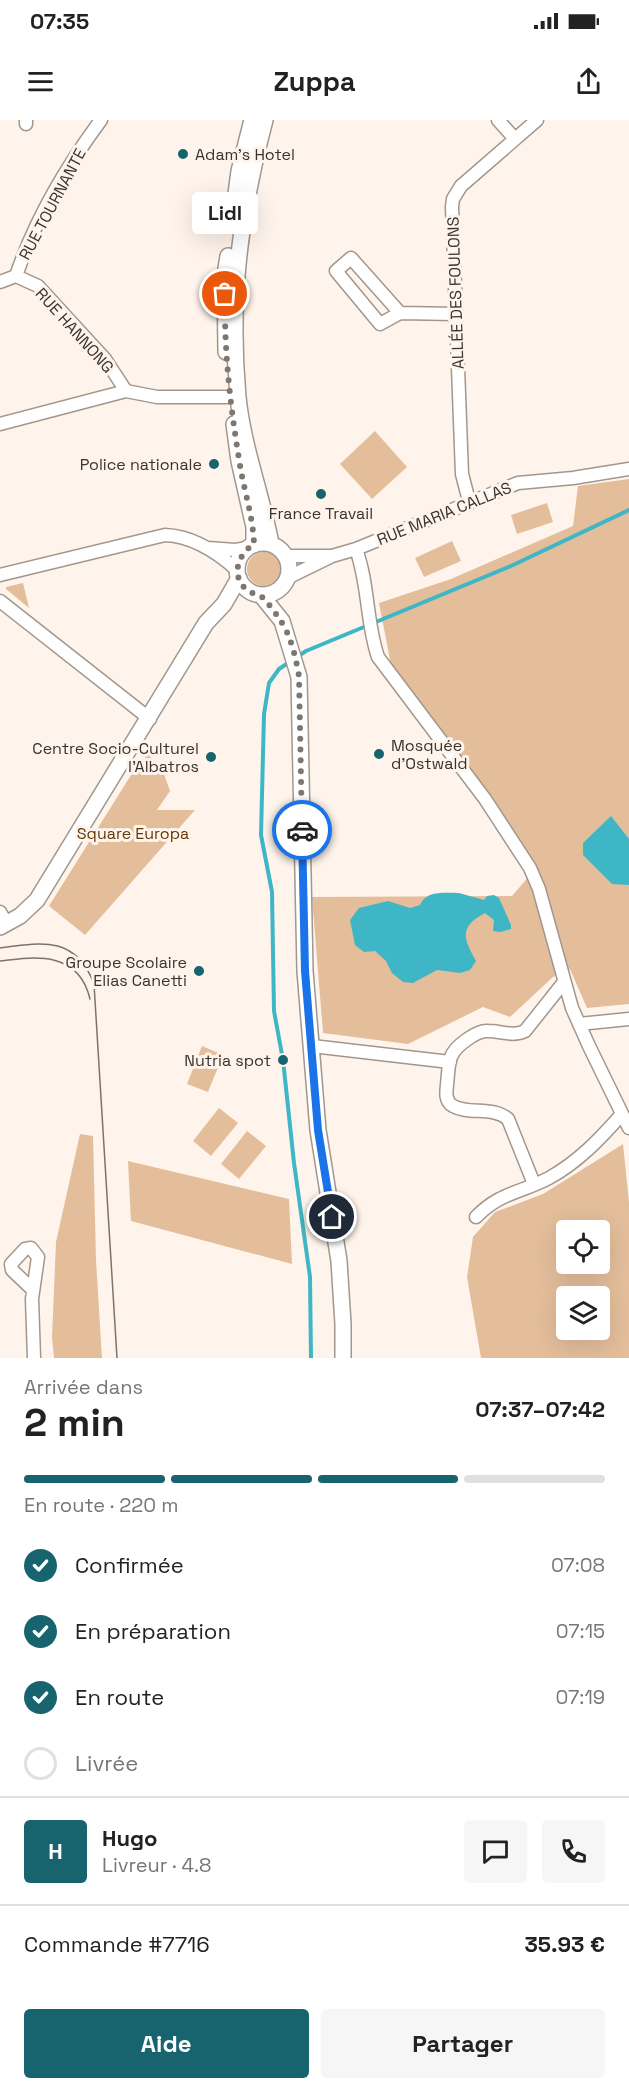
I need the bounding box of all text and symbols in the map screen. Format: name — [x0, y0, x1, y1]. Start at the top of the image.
text: 07:35 — [30, 7, 89, 35]
text: Zuppa — [273, 64, 356, 99]
icon: menu — [24, 65, 57, 98]
icon: share — [572, 65, 605, 98]
place label: Adam's Hotel — [195, 144, 295, 165]
street label: RUE TOURNANTE — [14, 145, 91, 264]
marker: Adam's Hotel — [176, 147, 190, 161]
callout: Lidl — [192, 192, 258, 234]
text: Lidl — [208, 200, 242, 226]
street label: ALLÉE DES FOULONS — [442, 216, 469, 370]
pin — [199, 268, 250, 319]
icon: bag — [208, 277, 241, 310]
street label: RUE HANNONG — [31, 283, 118, 377]
place label: Police nationale — [80, 454, 202, 475]
marker: Police nationale — [207, 457, 221, 471]
street label: RUE MARIA CALLAS — [374, 477, 515, 550]
marker: France Travail — [314, 487, 328, 501]
place label: France Travail — [269, 503, 373, 524]
place label: Mosquée d'Ostwald — [391, 735, 468, 774]
place label: Centre Socio-Culturel l'Albatros — [32, 738, 199, 777]
marker: Mosquée d'Ostwald — [372, 747, 386, 761]
marker: Centre Socio-Culturel l'Albatros — [204, 750, 218, 764]
courier — [272, 800, 332, 860]
icon: car — [286, 814, 319, 847]
park label: Square Europa — [77, 823, 189, 844]
place label: Groupe Scolaire Elias Canetti — [66, 952, 187, 991]
marker: Groupe Scolaire Elias Canetti — [192, 964, 206, 978]
place label: Nutria spot — [184, 1050, 271, 1071]
marker: Nutria spot — [276, 1053, 290, 1067]
pin — [306, 1191, 357, 1242]
icon: home — [315, 1200, 348, 1233]
map controls — [556, 1220, 610, 1340]
button: locate — [556, 1220, 610, 1274]
button: layers — [556, 1286, 610, 1340]
text: Arrivée dans — [24, 1374, 143, 1400]
text: 07:37–07:42 — [475, 1395, 605, 1423]
text: 2 min — [24, 1398, 125, 1447]
text: En route · 220 m — [24, 1492, 178, 1518]
icon: check — [24, 1549, 57, 1582]
text: Confirmée — [75, 1551, 184, 1579]
text: 07:08 — [551, 1552, 605, 1578]
icon: check — [24, 1615, 57, 1648]
text: En préparation — [75, 1617, 231, 1645]
text: 07:15 — [556, 1618, 605, 1644]
icon: check — [24, 1681, 57, 1714]
text: En route — [75, 1683, 164, 1711]
text: 07:19 — [556, 1684, 605, 1710]
text: Livrée — [75, 1749, 138, 1777]
button: chat — [464, 1820, 527, 1883]
button: phone — [542, 1820, 605, 1883]
text: Hugo — [102, 1824, 157, 1852]
text: H — [48, 1837, 63, 1865]
text: Livreur · 4.8 — [102, 1852, 211, 1878]
text: Commande #7716 — [24, 1930, 210, 1958]
text: 35.93 € — [524, 1930, 605, 1958]
button: Aide — [24, 2009, 309, 2078]
button: Partager — [321, 2009, 605, 2078]

